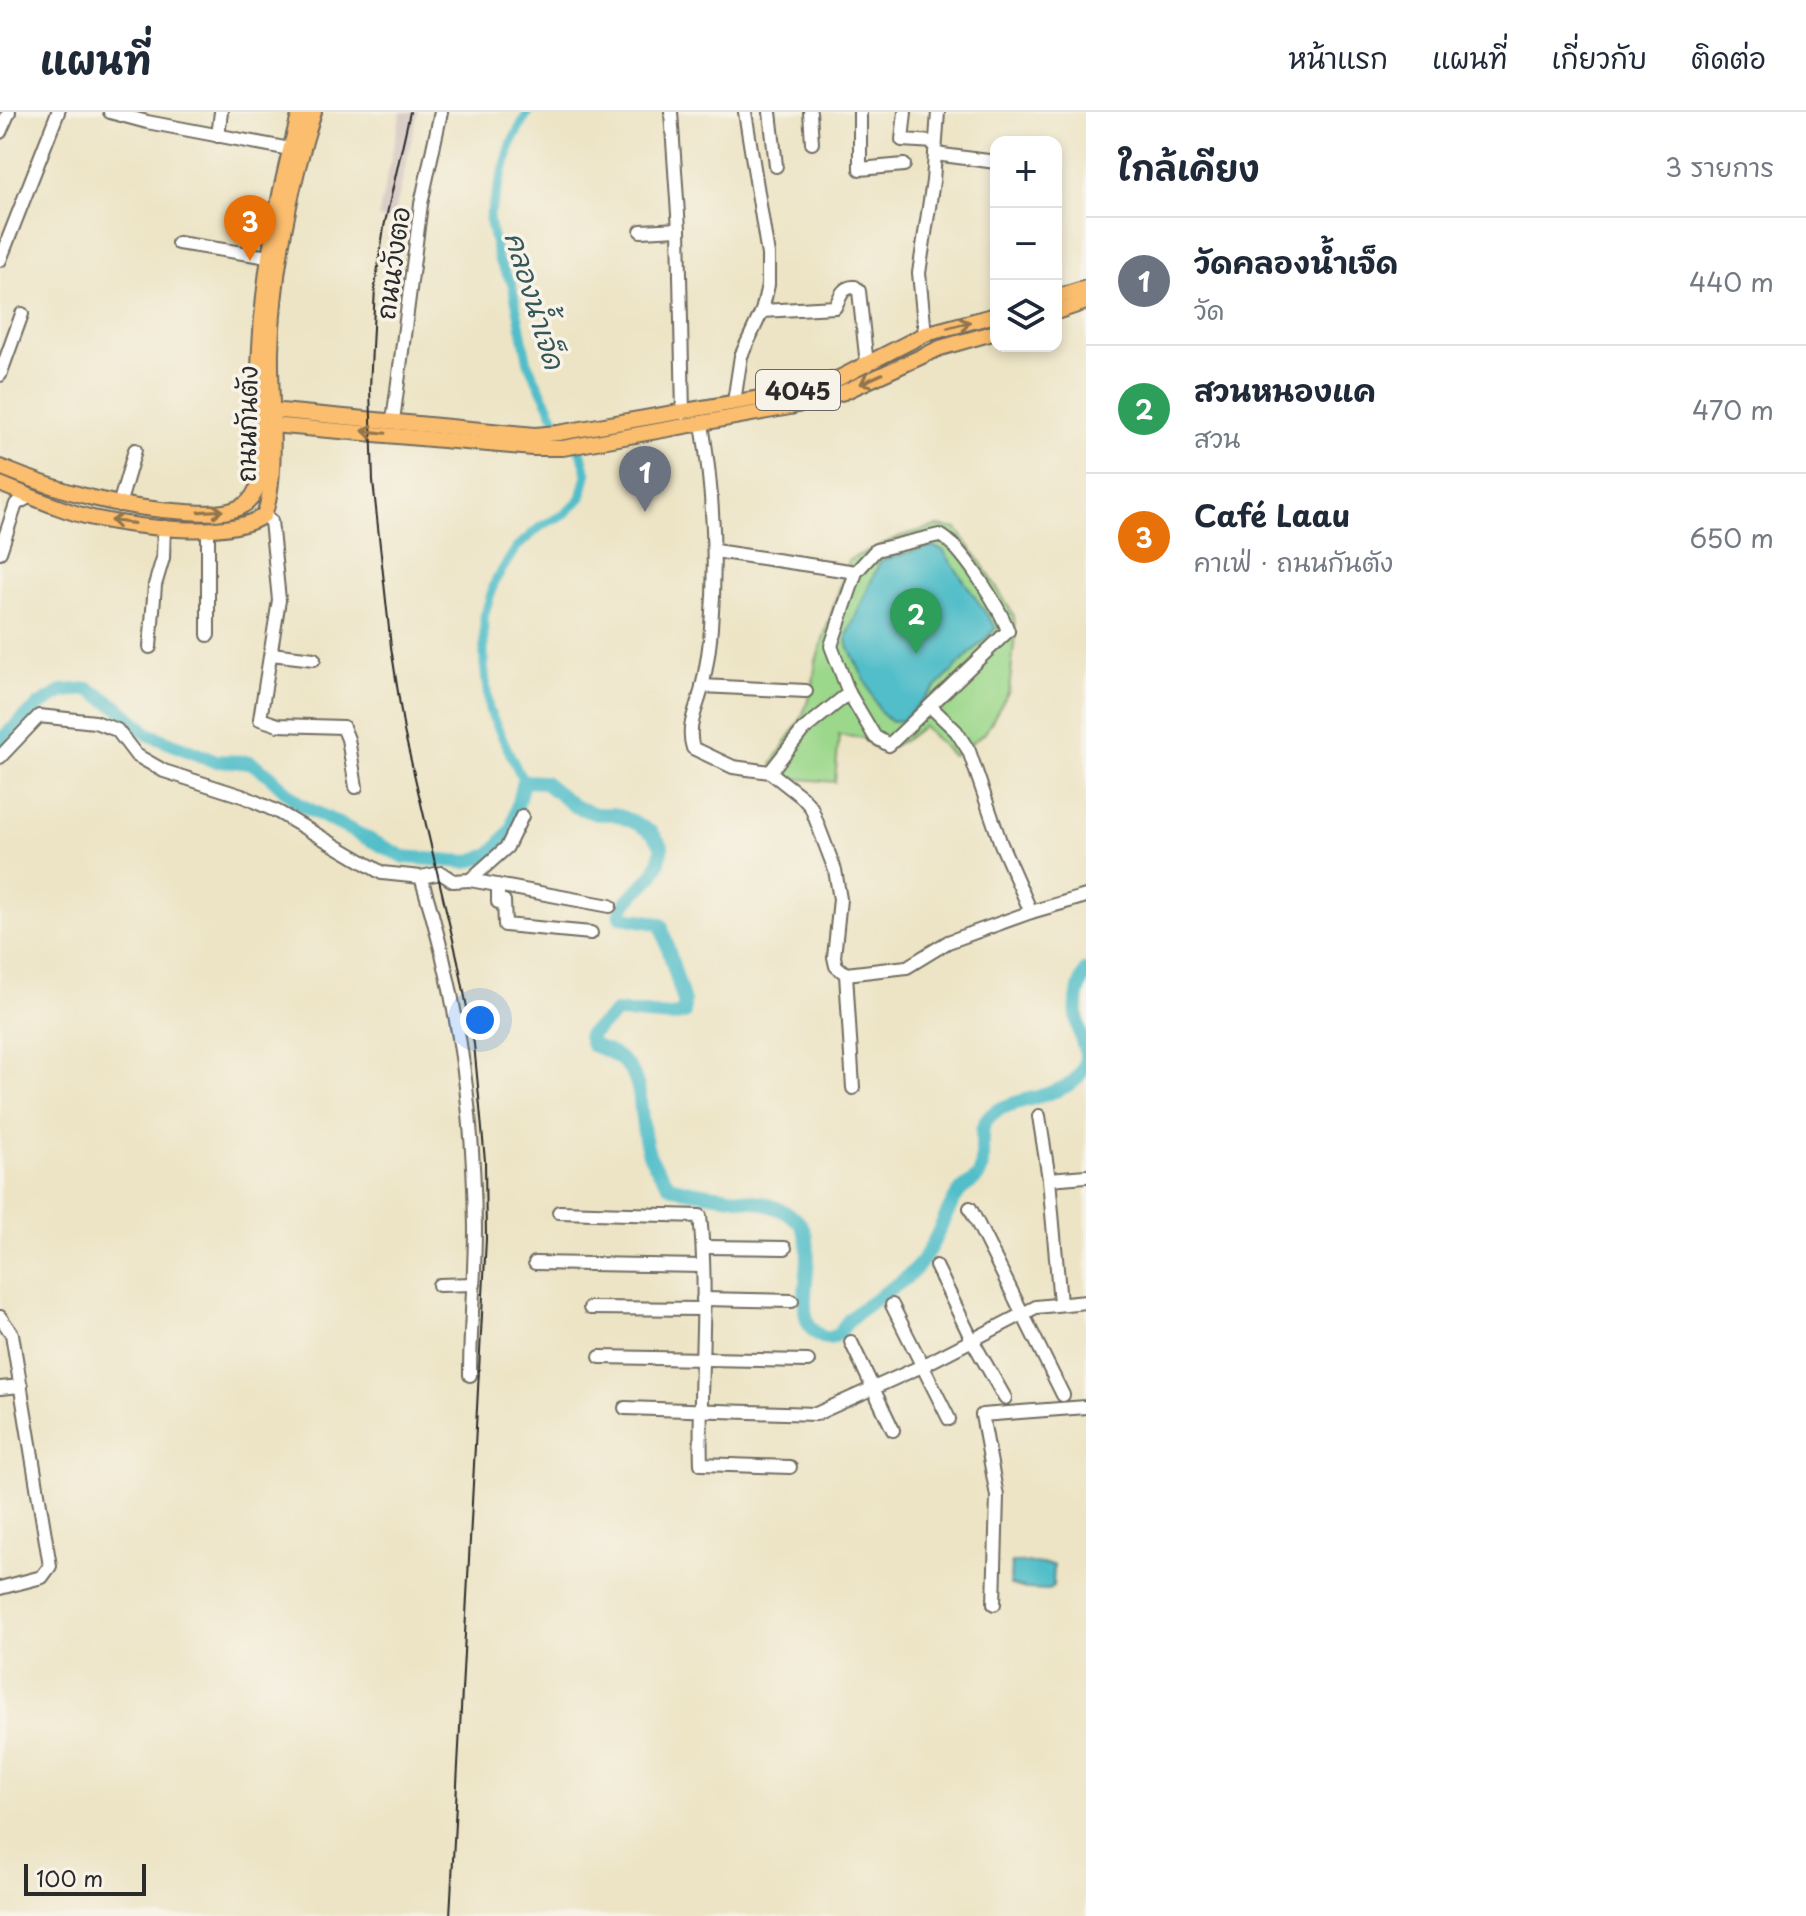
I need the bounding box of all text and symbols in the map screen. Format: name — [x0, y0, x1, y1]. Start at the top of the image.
text: แผนที่ — [40, 30, 151, 87]
text: หน้าแรก — [1288, 36, 1388, 79]
text: แผนที่ — [1432, 36, 1508, 79]
text: เกี่ยวกับ — [1552, 36, 1647, 79]
text: ติดต่อ — [1691, 36, 1766, 79]
map controls — [990, 136, 1062, 352]
button: + — [990, 136, 1062, 208]
text: ใกล้เคียง — [1118, 141, 1260, 193]
text: 3 รายการ — [1665, 147, 1774, 186]
pin: 3 — [224, 195, 276, 261]
street label: ถนนวังตอ — [365, 204, 419, 322]
button: − — [990, 208, 1062, 280]
water label: คลองน้ำเจ็ด — [495, 225, 580, 376]
text: วัดคลองน้ำเจ็ด — [1194, 239, 1398, 284]
text: 1 — [1138, 262, 1150, 301]
text: 440 m — [1689, 262, 1774, 301]
button: layers — [990, 280, 1062, 352]
text: วัด — [1194, 290, 1224, 329]
one-way arrow — [945, 317, 971, 332]
street label: ถนนกันตัง — [225, 365, 267, 483]
text: สวนหนองแค — [1194, 367, 1376, 412]
road number: 4045 — [756, 370, 840, 410]
one-way arrow — [859, 372, 883, 387]
text: 2 — [1135, 390, 1153, 429]
text: 470 m — [1692, 390, 1774, 429]
text: สวน — [1194, 418, 1240, 457]
one-way arrow — [361, 425, 388, 440]
pin: 1 — [619, 446, 671, 512]
text: Café Laau — [1194, 492, 1350, 537]
one-way arrow — [198, 504, 224, 519]
one-way arrow — [110, 514, 135, 529]
text: 3 — [1135, 518, 1153, 557]
text: 650 m — [1689, 518, 1774, 557]
text: คาเฟ่ · ถนนกันตัง — [1194, 542, 1393, 581]
pin: 2 — [890, 588, 942, 654]
your location — [460, 1000, 500, 1040]
scale bar — [24, 1860, 146, 1896]
text: 100 m — [36, 1861, 103, 1894]

